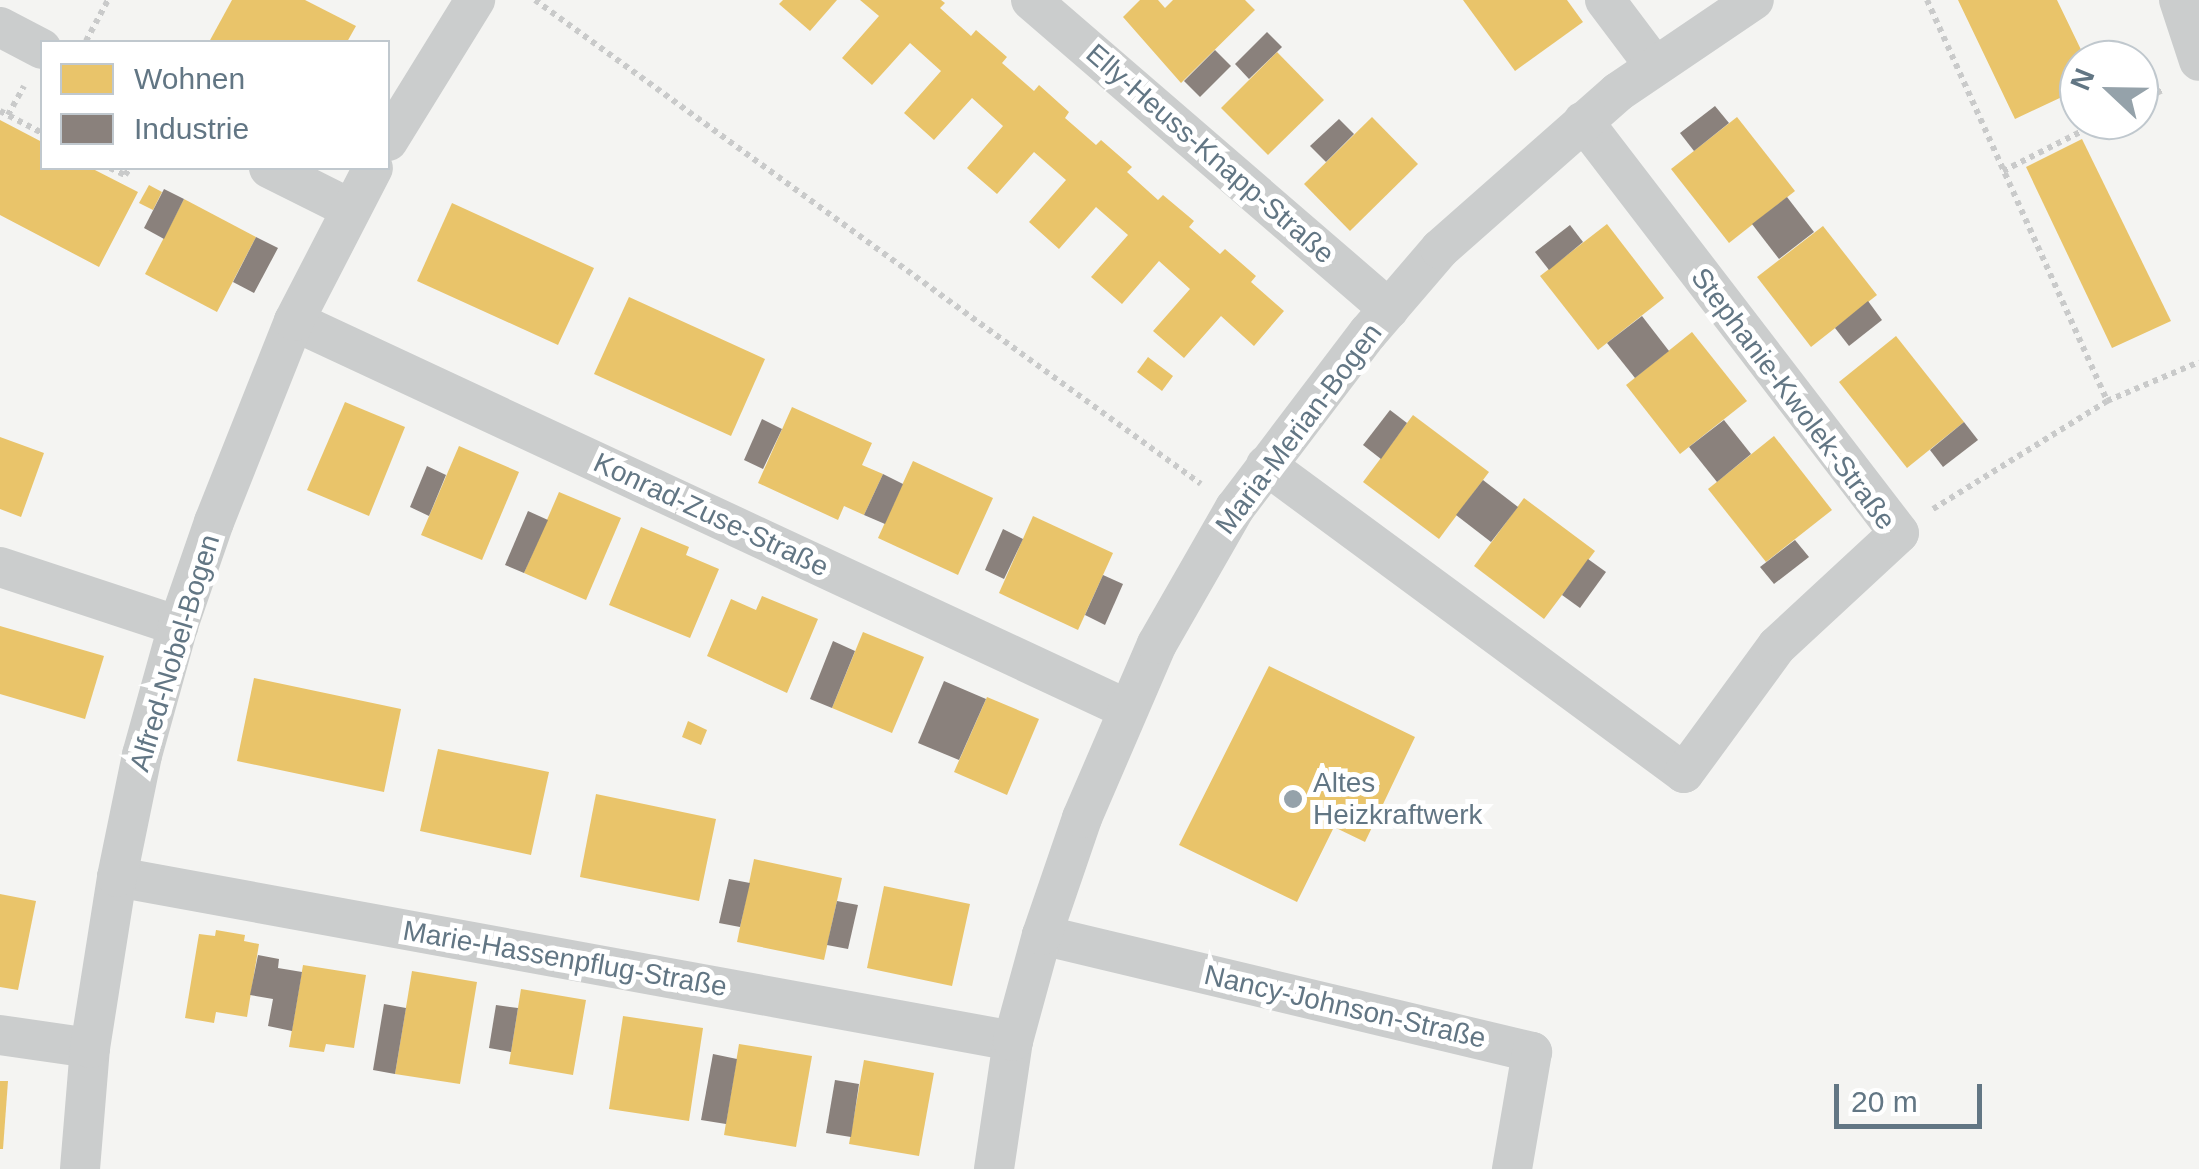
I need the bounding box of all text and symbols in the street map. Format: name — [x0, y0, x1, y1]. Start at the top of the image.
street label: Elly-Heuss-Knapp-Straße — [1079, 37, 1341, 271]
legend — [40, 40, 390, 170]
north arrow — [2059, 40, 2159, 140]
text: Wohnen — [134, 62, 245, 95]
text: N — [2064, 64, 2101, 95]
text: Industrie — [134, 112, 249, 145]
street label: Stephanie-Kwolek-Straße — [1684, 261, 1902, 537]
street label: Maria-Merian-Bogen — [1209, 317, 1389, 541]
street label: Konrad-Zuse-Straße — [588, 446, 834, 584]
street label: Alfred-Nobel-Bogen — [123, 531, 227, 775]
place label: Altes Heizkraftwerk — [1313, 766, 1483, 832]
marker: Altes Heizkraftwerk — [1282, 788, 1304, 810]
street label: Marie-Hassenpflug-Straße — [400, 914, 730, 1004]
street label: Nancy-Johnson-Straße — [1201, 958, 1489, 1056]
scale bar — [1839, 1064, 1986, 1126]
text: 20 m — [1851, 1085, 1918, 1118]

